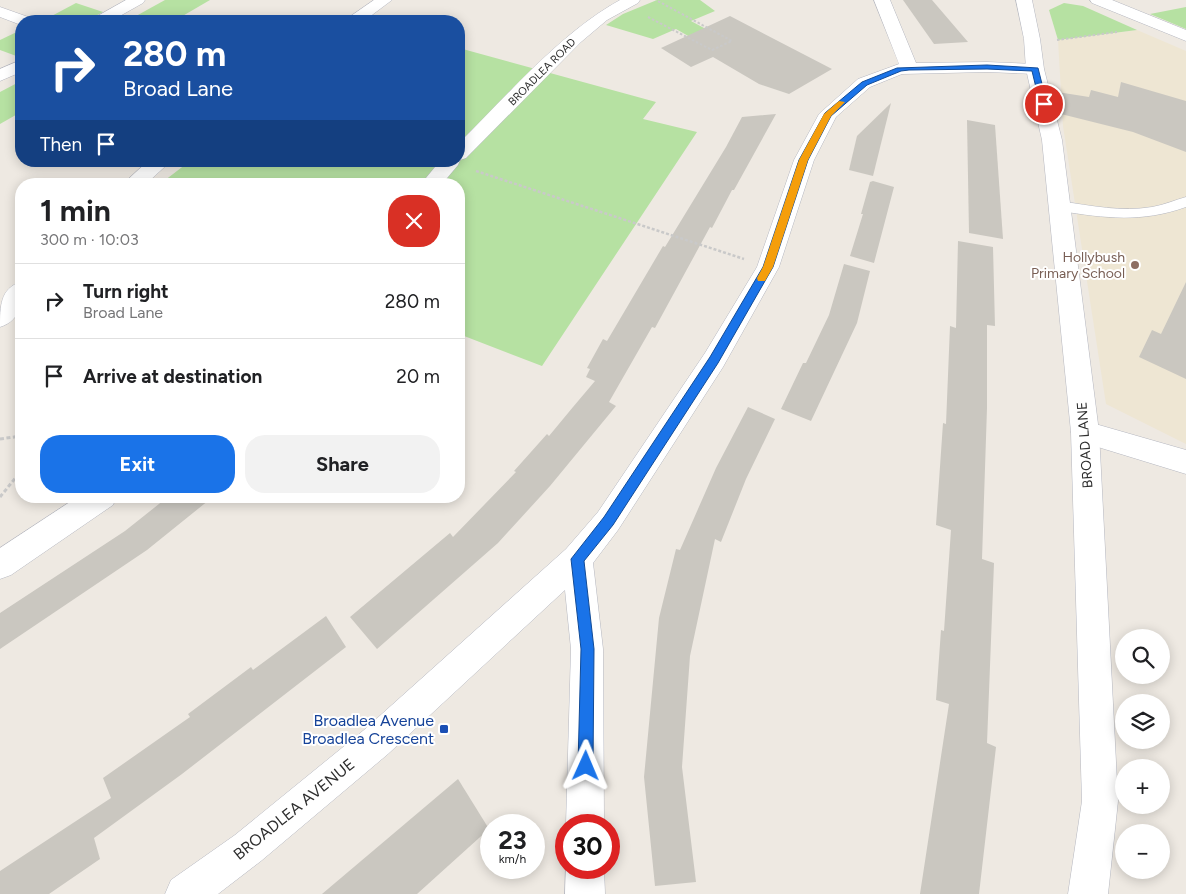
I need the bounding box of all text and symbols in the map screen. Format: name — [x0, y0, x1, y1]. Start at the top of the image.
text: 280 m — [123, 33, 226, 75]
icon: right — [40, 35, 105, 100]
street label: BROADLEA ROAD — [506, 35, 579, 108]
text: Broad Lane — [123, 75, 233, 102]
pin — [1023, 83, 1065, 125]
icon: arrive — [1030, 90, 1058, 118]
icon: arrive — [92, 130, 120, 158]
text: Then — [40, 133, 82, 156]
text: 1 min — [40, 192, 111, 229]
button: close — [388, 195, 440, 247]
text: 300 m · 10:03 — [40, 230, 139, 249]
place label: Hollybush Primary School — [1031, 249, 1125, 282]
marker: Hollybush Primary School — [1129, 259, 1141, 271]
text: Turn right — [83, 280, 169, 303]
icon: right — [40, 287, 68, 315]
text: 280 m — [385, 290, 440, 313]
text: Broad Lane — [83, 303, 163, 322]
icon: arrive — [40, 362, 68, 390]
text: Arrive at destination — [83, 365, 262, 388]
text: 20 m — [396, 365, 440, 388]
street label: BROAD LANE — [1073, 401, 1097, 489]
button: Exit — [40, 435, 235, 493]
button: Share — [245, 435, 440, 493]
map controls — [1115, 629, 1170, 879]
button: search — [1115, 629, 1170, 684]
button: layers — [1115, 694, 1170, 749]
place label: Broadlea Avenue Broadlea Crescent — [302, 711, 434, 748]
marker: Broadlea Avenue Broadlea Crescent — [438, 723, 450, 735]
position arrow — [559, 739, 611, 791]
street label: BROADLEA AVENUE — [230, 754, 358, 864]
button: + — [1115, 759, 1170, 814]
speed limit sign: 30 — [555, 814, 620, 879]
button: − — [1115, 824, 1170, 879]
text: 23 — [498, 825, 527, 855]
text: km/h — [499, 852, 526, 866]

